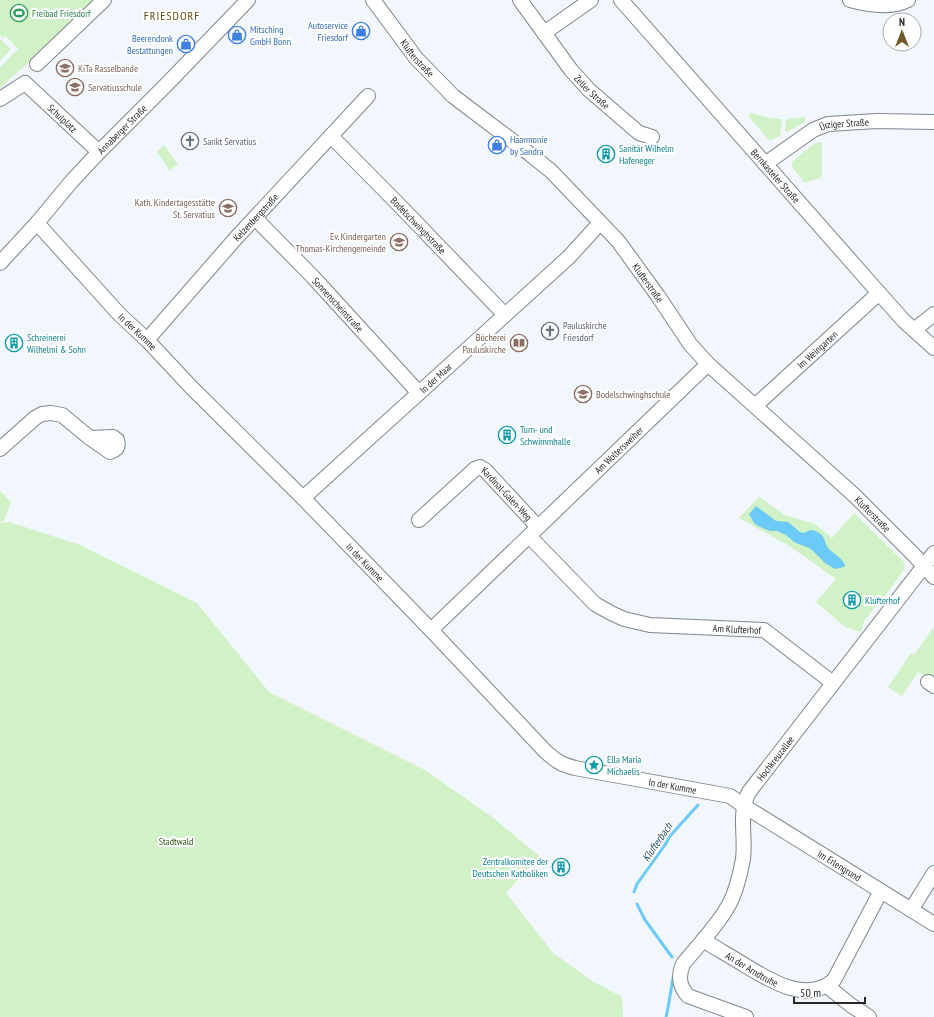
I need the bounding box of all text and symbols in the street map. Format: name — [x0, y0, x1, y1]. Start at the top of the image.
sports icon: Freibad Friesdorf — [9, 3, 29, 23]
place label: Freibad Friesdorf — [32, 7, 91, 20]
district label: FRIESDORF — [144, 8, 200, 23]
north arrow — [882, 12, 922, 52]
text: N — [899, 15, 905, 29]
place label: Autoservice Friesdorf — [308, 19, 348, 44]
shop icon: Autoservice Friesdorf — [351, 21, 371, 41]
place label: Mitsching GmbH Bonn — [250, 23, 291, 48]
shop icon: Mitsching GmbH Bonn — [227, 25, 247, 45]
place label: Beerendonk Bestattungen — [127, 32, 173, 57]
shop icon: Beerendonk Bestattungen — [176, 34, 196, 54]
street label: Klufterstraße — [398, 36, 437, 79]
school or university icon: KiTa Rasselbande — [55, 58, 75, 78]
place label: KiTa Rasselbande — [78, 62, 138, 75]
street label: Zeller Straße — [572, 72, 613, 112]
school or university icon: Servatiusschule — [65, 77, 85, 97]
place label: Servatiusschule — [88, 81, 142, 94]
street label: Schulplatz — [45, 101, 80, 135]
street label: Annaberger Straße — [94, 102, 149, 157]
street label: Ürziger Straße — [817, 115, 869, 133]
church icon: Sankt Servatius — [180, 131, 200, 151]
place label: Haarmonie by Sandra — [510, 133, 548, 158]
place label: Sankt Servatius — [203, 135, 257, 148]
shop icon: Haarmonie by Sandra — [487, 135, 507, 155]
place label: Sanitär Wilhelm Hafeneger — [619, 142, 674, 167]
building icon: Sanitär Wilhelm Hafeneger — [596, 144, 616, 164]
street label: Bernkasteler Straße — [748, 146, 803, 206]
street label: Kelzenbergstraße — [230, 190, 281, 244]
street label: Bodelschwinghstraße — [388, 194, 449, 256]
place label: Kath. Kindertagesstätte St. Servatius — [135, 196, 216, 221]
school or university icon: Kath. Kindertagesstätte St. Servatius — [218, 198, 238, 218]
place label: Ev. Kindergarten Thomas-Kirchengemeinde — [296, 230, 386, 255]
school or university icon: Ev. Kindergarten Thomas-Kirchengemeinde — [389, 232, 409, 252]
street label: Klufterstraße — [630, 260, 667, 305]
street label: Sonnenscheinstraße — [310, 274, 367, 335]
street label: In der Kumme — [116, 310, 160, 353]
place label: Pauluskirche Friesdorf — [563, 319, 607, 344]
church icon: Pauluskirche Friesdorf — [540, 321, 560, 341]
street label: Im Weingarten — [794, 328, 840, 371]
place label: Schreinerei Wilhelmi & Sohn — [27, 331, 86, 356]
place label: Bücherei Pauluskirche — [462, 331, 506, 356]
building icon: Schreinerei Wilhelmi & Sohn — [4, 333, 24, 353]
library icon: Bücherei Pauluskirche — [509, 333, 529, 353]
street label: In der Maar — [417, 360, 455, 396]
school or university icon: Bodelschwinghschule — [573, 384, 593, 404]
place label: Bodelschwinghschule — [596, 388, 670, 401]
place label: Turn- und Schwimmhalle — [520, 423, 571, 448]
street label: Am Woltersweiher — [591, 423, 646, 476]
building icon: Turn- und Schwimmhalle — [497, 425, 517, 445]
street label: Kardinal-Galen-Weg — [480, 463, 535, 523]
street label: Klufterstraße — [852, 493, 894, 535]
street label: In der Kumme — [344, 540, 387, 584]
building icon: Klufterhof — [842, 590, 862, 610]
place label: Klufterhof — [865, 594, 900, 607]
street label: Am Klufterhof — [712, 621, 762, 636]
street label: Hochkreuzallee — [754, 733, 797, 783]
place label: Ella Maria Michaelis — [607, 753, 641, 778]
place icon: Ella Maria Michaelis — [584, 755, 604, 775]
street label: In der Kumme — [648, 775, 698, 796]
water label: Klufterbach — [639, 819, 676, 864]
park label: Stadtwald — [159, 835, 193, 848]
street label: Im Erlengrund — [815, 847, 864, 884]
place label: Zentralkomitee der Deutschen Katholiken — [473, 855, 548, 880]
building icon: Zentralkomitee der Deutschen Katholiken — [551, 857, 571, 877]
street label: An der Arndtruhe — [723, 949, 780, 989]
scale bar — [794, 979, 865, 1005]
text: 50 m — [800, 985, 821, 1000]

